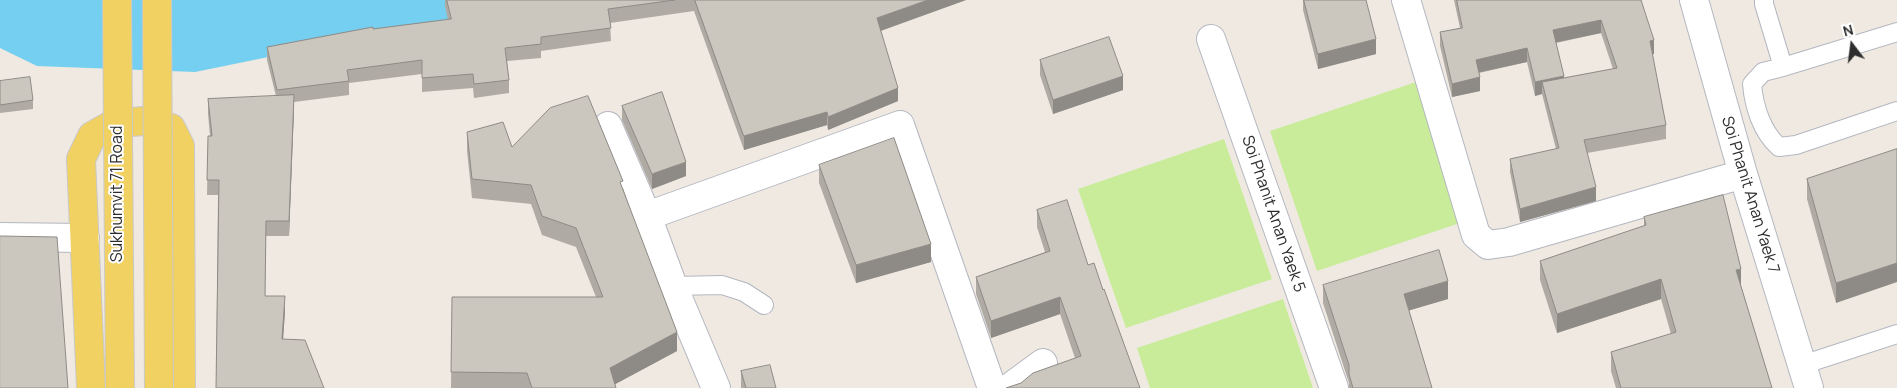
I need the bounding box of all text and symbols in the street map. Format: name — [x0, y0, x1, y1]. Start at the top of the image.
north arrow — [1827, 20, 1877, 70]
text: N — [1841, 20, 1855, 41]
street label: Soi Phanit Anan Yaek 7 — [1717, 114, 1783, 276]
street label: Sukhumvit 71 Road — [108, 126, 128, 262]
street label: Soi Phanit Anan Yaek 5 — [1237, 133, 1309, 295]

